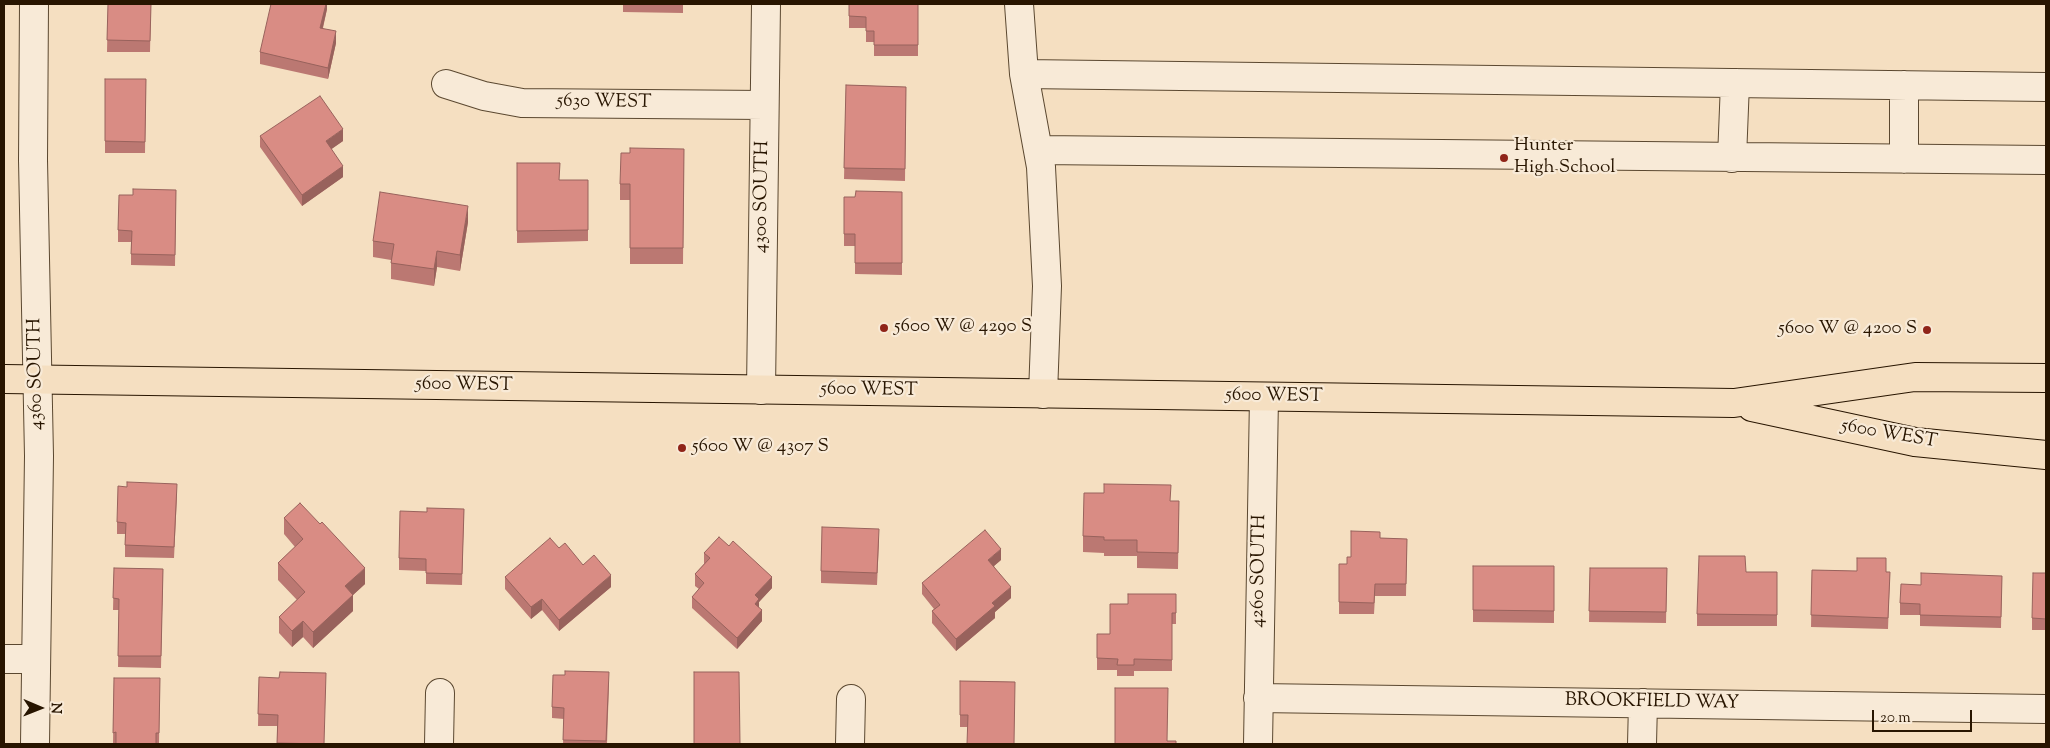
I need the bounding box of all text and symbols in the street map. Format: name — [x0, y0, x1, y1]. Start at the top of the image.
street label: 5630 WEST — [556, 91, 652, 115]
place label: Hunter High School — [1514, 136, 1616, 180]
street label: 4300 SOUTH — [751, 140, 775, 254]
marker: Hunter High School — [1498, 152, 1510, 164]
place label: 5600 W @ 4290 S — [894, 317, 1032, 339]
street label: 4360 SOUTH — [25, 318, 49, 430]
place label: 5600 W @ 4200 S — [1778, 319, 1917, 341]
marker: 5600 W @ 4290 S — [878, 322, 890, 334]
marker: 5600 W @ 4200 S — [1921, 324, 1933, 336]
street label: 5600 WEST — [415, 374, 513, 398]
street label: 5600 WEST — [820, 379, 918, 403]
street label: 5600 WEST — [1225, 385, 1323, 409]
street label: 5600 WEST — [1839, 415, 1939, 455]
place label: 5600 W @ 4307 S — [692, 437, 829, 459]
marker: 5600 W @ 4307 S — [676, 442, 688, 454]
street label: 4260 SOUTH — [1248, 514, 1272, 628]
north arrow — [15, 683, 65, 733]
street label: BROOKFIELD WAY — [1565, 690, 1739, 716]
scale bar — [1875, 700, 1975, 732]
text: N — [45, 702, 65, 714]
text: 20 m — [1880, 708, 1911, 729]

